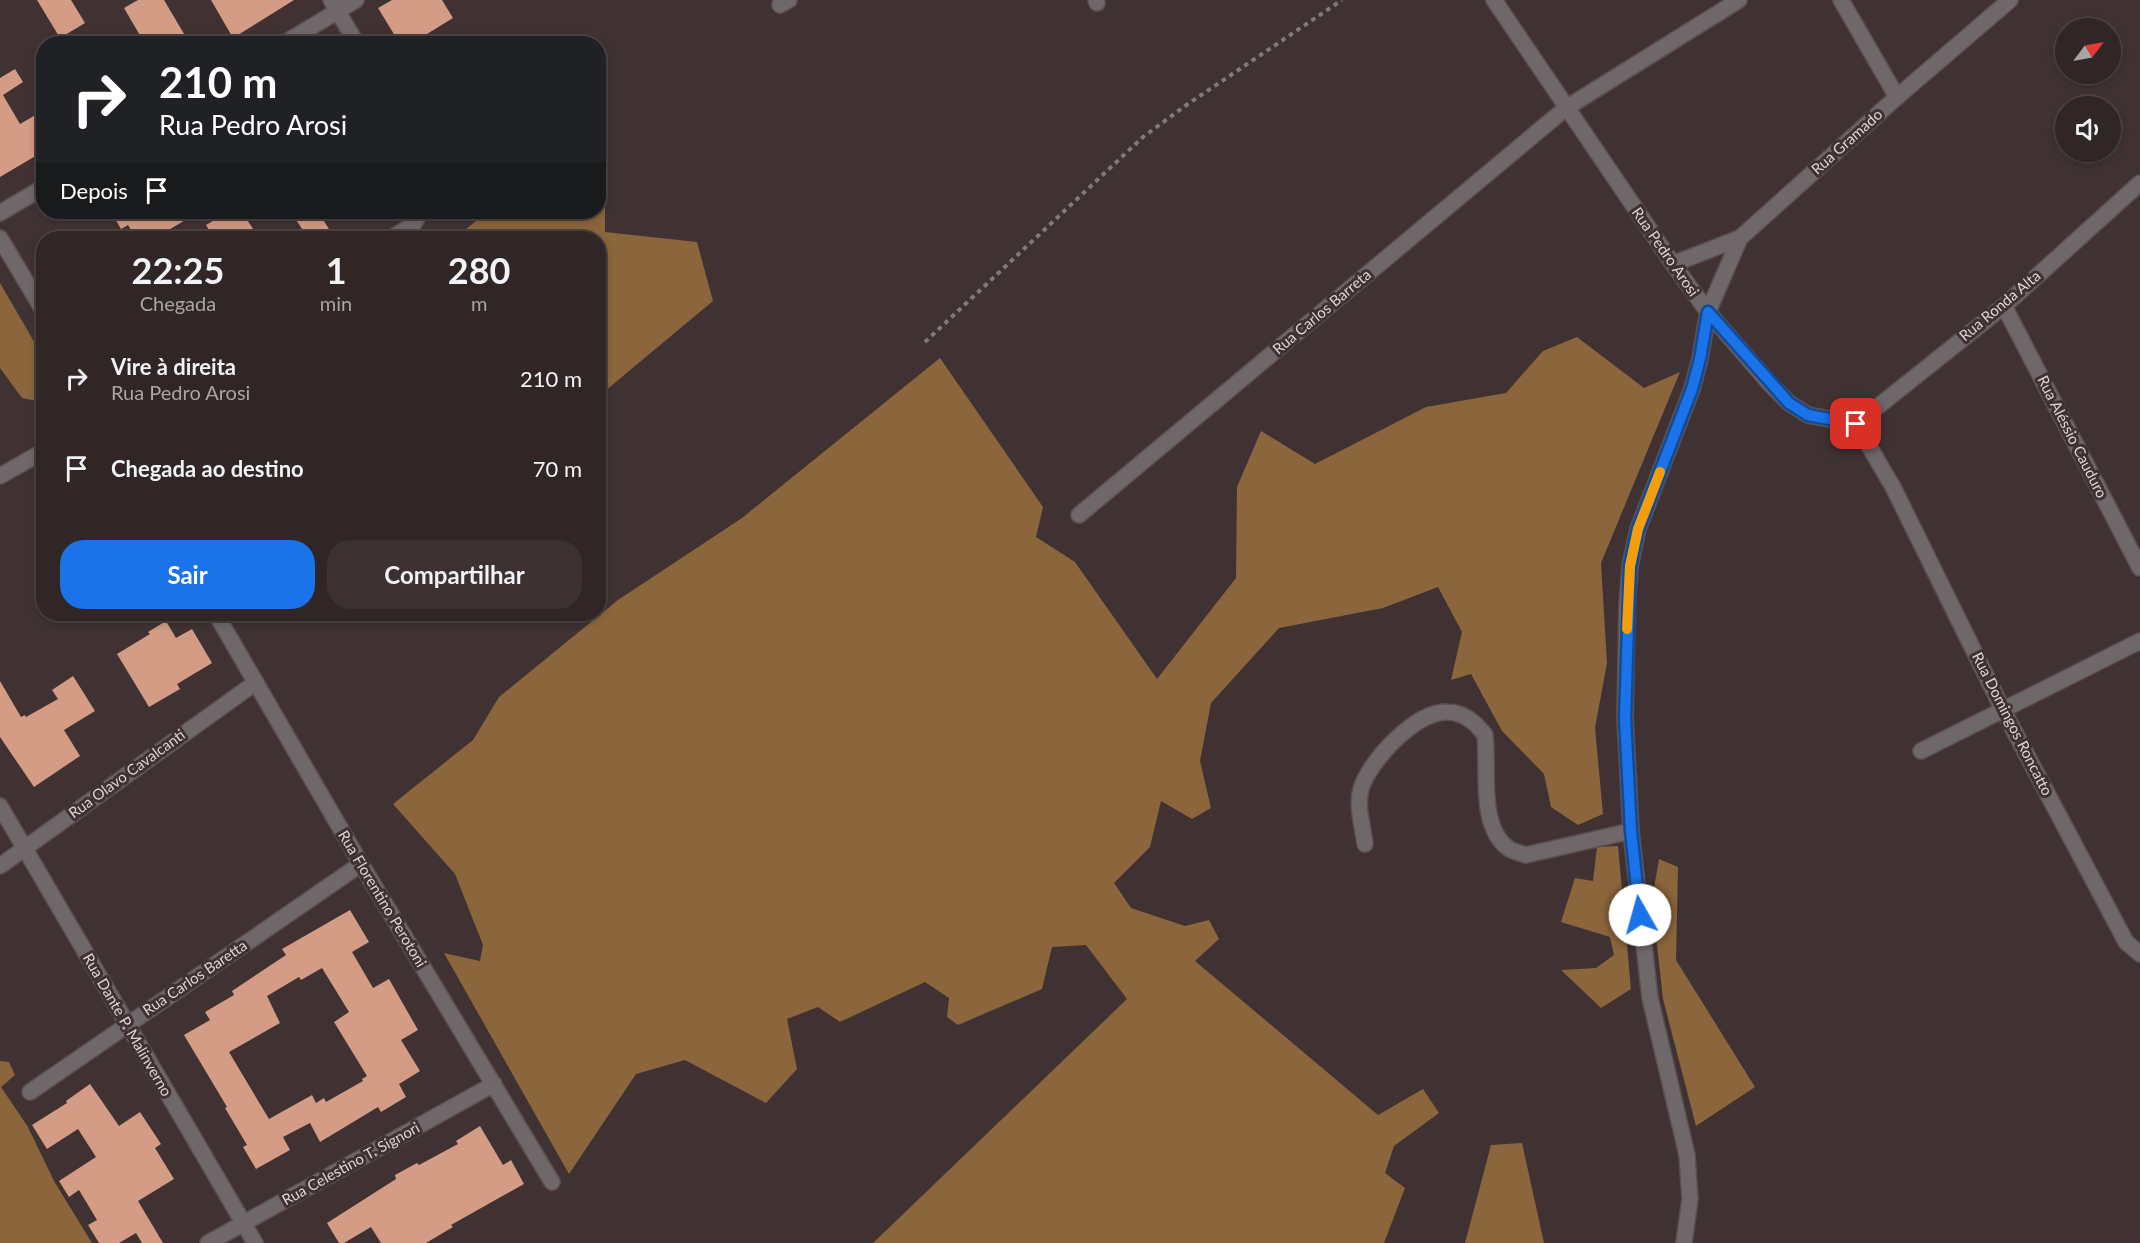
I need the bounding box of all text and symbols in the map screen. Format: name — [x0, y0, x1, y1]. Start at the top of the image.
north arrow — [2055, 18, 2121, 84]
map controls — [2055, 18, 2121, 162]
text: 210 m — [159, 57, 277, 107]
icon: right — [60, 60, 138, 138]
button: sound — [2055, 96, 2121, 162]
street label: Rua Gramado — [1807, 105, 1885, 178]
text: Rua Pedro Arosi — [159, 108, 347, 141]
icon: arrive — [140, 174, 173, 207]
text: Depois — [60, 177, 128, 204]
street label: Rua Pedro Arosi — [1628, 203, 1703, 299]
text: 22:25 — [132, 248, 224, 292]
text: 1 — [326, 248, 347, 292]
text: 280 — [448, 248, 510, 292]
street label: Rua Carlos Barreta — [1269, 265, 1374, 357]
street label: Rua Ronda Alta — [1955, 266, 2044, 344]
text: Chegada — [140, 291, 216, 315]
text: min — [320, 291, 352, 315]
text: m — [471, 291, 487, 315]
text: Vire à direita — [111, 353, 236, 380]
icon: right — [60, 362, 93, 395]
text: 210 m — [520, 365, 582, 392]
street label: Rua Aléssio Cauduro — [2034, 372, 2112, 501]
text: Rua Pedro Arosi — [111, 380, 250, 404]
pin — [1830, 398, 1881, 449]
icon: arrive — [1839, 407, 1872, 440]
icon: arrive — [60, 452, 93, 485]
text: Chegada ao destino — [111, 455, 304, 482]
text: 70 m — [533, 455, 582, 482]
button: Sair — [60, 540, 315, 609]
button: Compartilhar — [327, 540, 582, 609]
street label: Rua Domingos Roncatto — [1969, 649, 2057, 798]
street label: Rua Olavo Cavalcanti — [65, 725, 188, 821]
street label: Rua Florentino Perotoni — [335, 827, 431, 970]
position arrow — [1608, 883, 1672, 947]
street label: Rua Carlos Baretta — [139, 936, 250, 1019]
street label: Rua Dante P. Malinverno — [80, 950, 176, 1099]
street label: Rua Celestino T. Signori — [279, 1118, 422, 1208]

